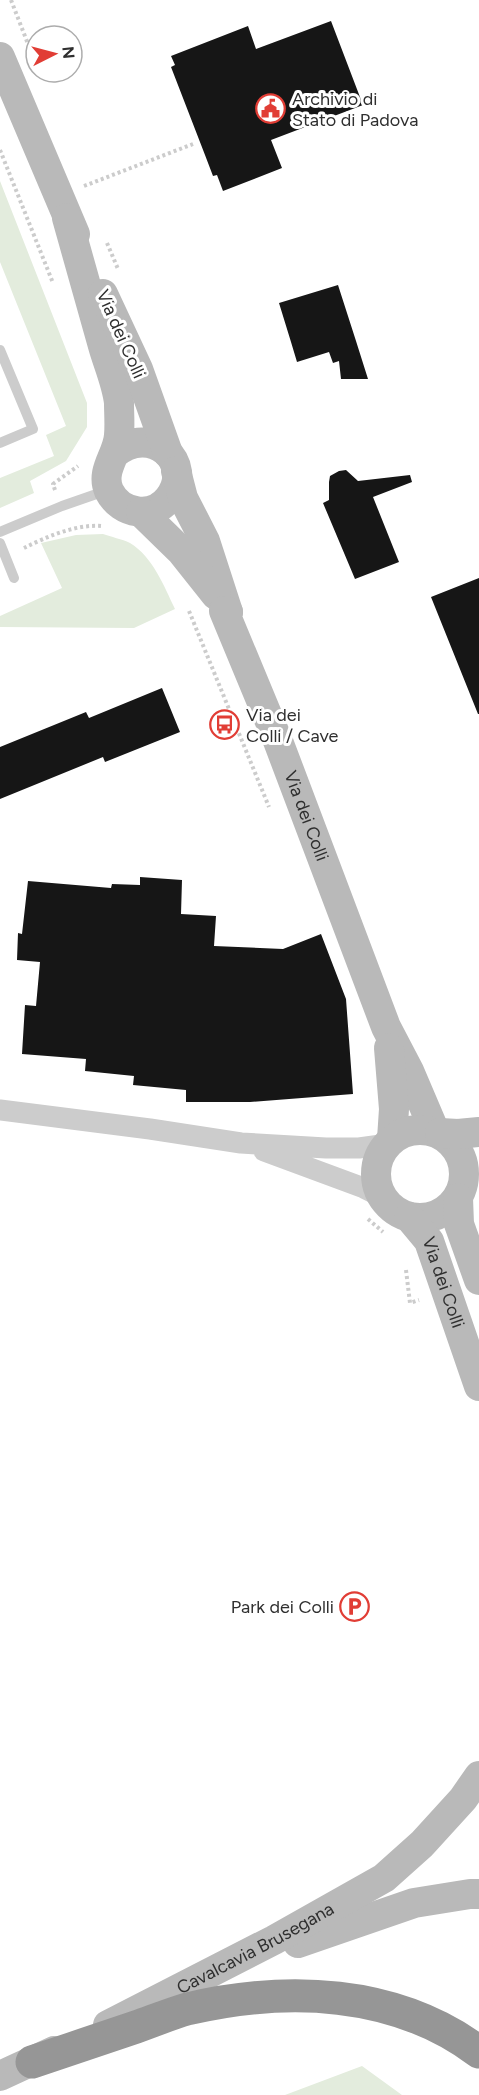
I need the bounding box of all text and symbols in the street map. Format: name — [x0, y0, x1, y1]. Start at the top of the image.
north arrow — [24, 24, 84, 84]
text: N — [58, 45, 79, 60]
place label: Archivio di Stato di Padova — [292, 88, 418, 131]
public building icon: Archivio di Stato di Padova — [255, 93, 287, 125]
street label: Via dei Colli — [92, 286, 150, 382]
place label: Via dei Colli / Cave — [246, 704, 339, 747]
bus stop icon: Via dei Colli / Cave — [209, 709, 241, 741]
street label: Via dei Colli — [279, 768, 333, 864]
street label: Via dei Colli — [417, 1234, 469, 1331]
parking icon: Park dei Colli — [339, 1591, 371, 1623]
place label: Park dei Colli — [231, 1596, 334, 1618]
street label: Cavalcavia Brusegana — [173, 1898, 338, 1999]

